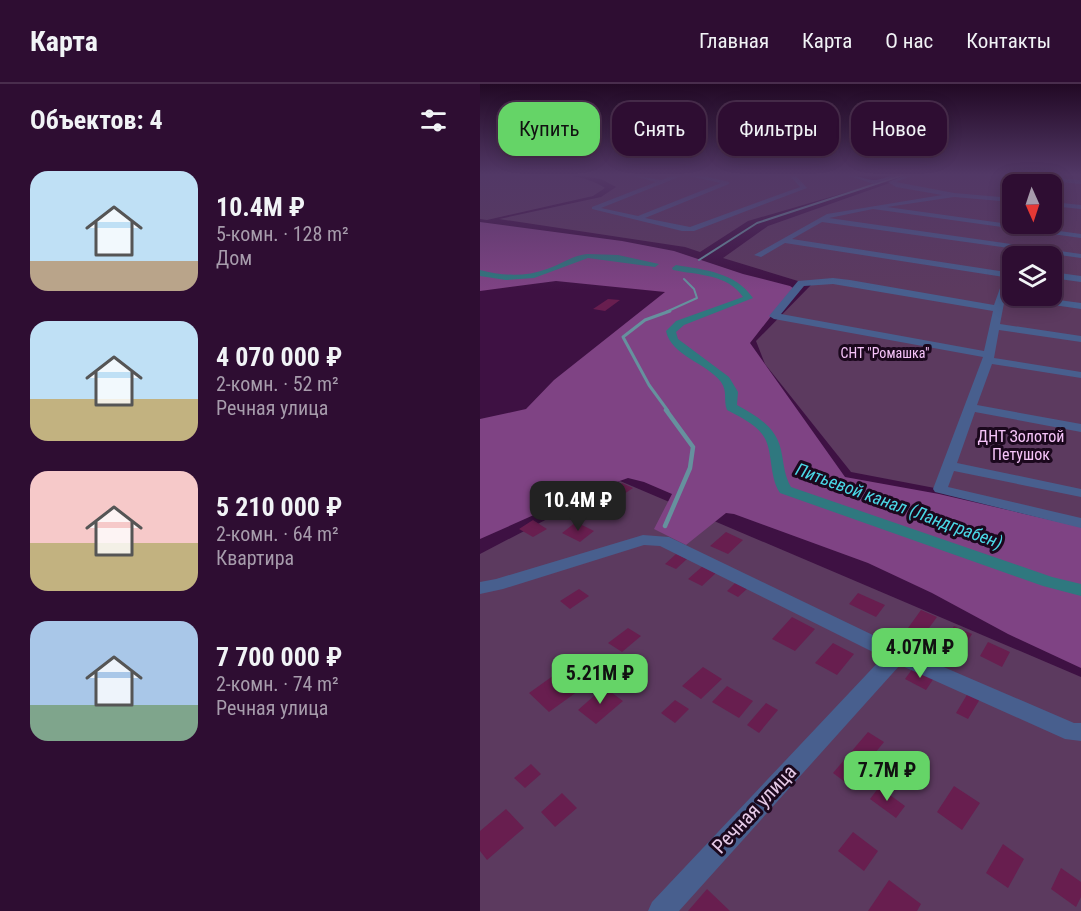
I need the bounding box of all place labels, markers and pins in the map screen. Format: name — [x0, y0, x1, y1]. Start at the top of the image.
pin: 10.4M ₽ — [523, 481, 633, 532]
pin: 4.07M ₽ — [865, 628, 975, 679]
pin: 5.21M ₽ — [545, 654, 655, 705]
pin: 7.7M ₽ — [838, 751, 936, 802]

